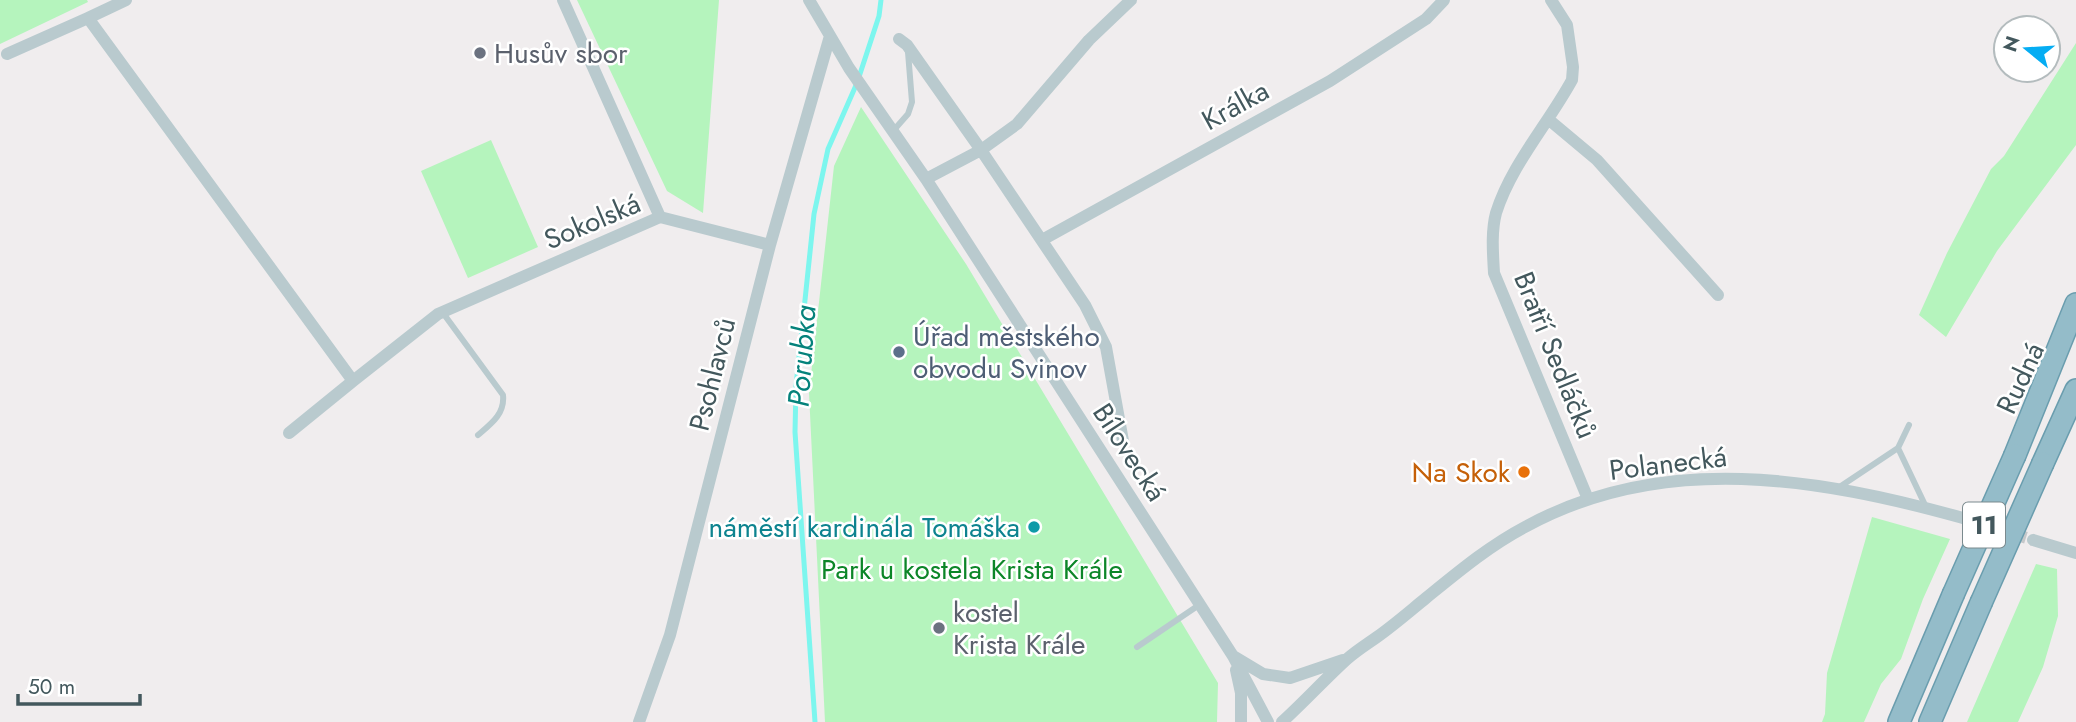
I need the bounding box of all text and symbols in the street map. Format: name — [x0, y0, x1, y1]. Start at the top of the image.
north arrow — [1992, 14, 2062, 84]
place label: Husův sbor — [494, 33, 628, 74]
text: N — [1996, 33, 2026, 55]
marker: Husův sbor — [472, 45, 488, 61]
street label: Králka — [1194, 70, 1276, 141]
street label: Sokolská — [537, 183, 647, 260]
street label: Bratří Sedláčků — [1503, 266, 1608, 445]
water label: Porubka — [776, 303, 827, 408]
street label: Psohlavců — [679, 313, 746, 435]
place label: Úřad městského obvodu Svinov — [913, 316, 1100, 389]
street label: Rudná — [1986, 336, 2055, 421]
marker: Úřad městského obvodu Svinov — [891, 344, 907, 360]
street label: Bílovecká — [1082, 395, 1177, 509]
street label: Polanecká — [1607, 436, 1729, 491]
place label: Na Skok — [1412, 452, 1511, 493]
marker: Na Skok — [1516, 464, 1532, 480]
road number: 11 — [1963, 503, 2005, 548]
place label: náměstí kardinála Tomáška — [709, 507, 1020, 548]
marker: náměstí kardinála Tomáška — [1026, 519, 1042, 535]
park label: Park u kostela Krista Krále — [821, 549, 1123, 590]
place label: kostel Krista Krále — [953, 592, 1085, 665]
marker: kostel Krista Krále — [931, 620, 947, 636]
scale bar — [18, 662, 140, 706]
text: 50 m — [28, 672, 75, 702]

